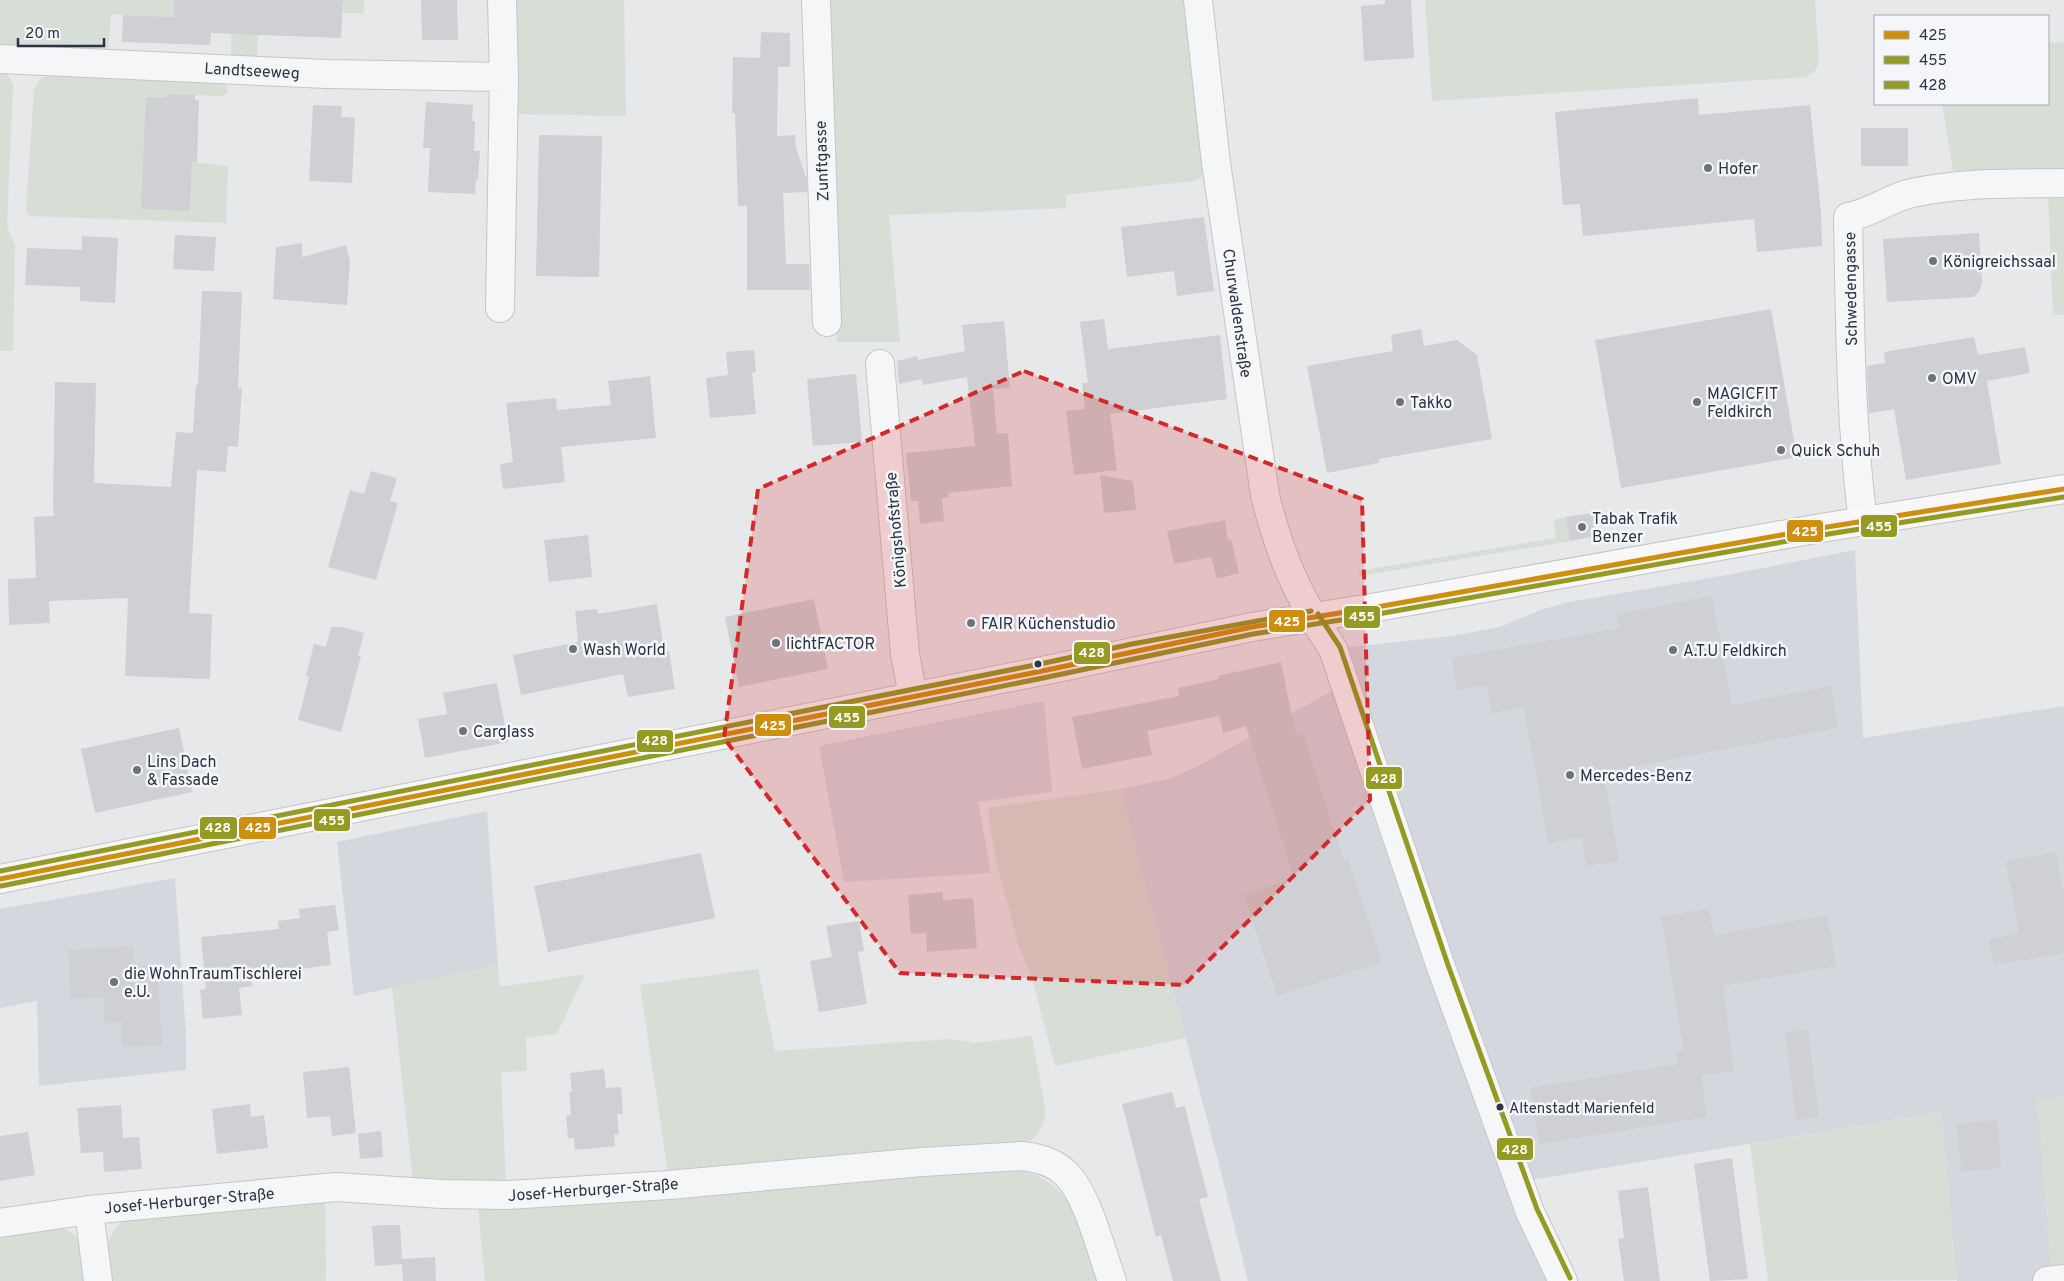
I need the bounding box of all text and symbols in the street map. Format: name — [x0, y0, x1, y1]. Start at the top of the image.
scale bar — [18, 15, 104, 47]
legend — [1874, 15, 2049, 105]
text: 20 m — [25, 25, 60, 44]
text: 425 — [1919, 27, 1947, 46]
text: 455 — [1919, 52, 1947, 71]
street label: Landtseeweg — [204, 60, 300, 84]
text: 428 — [1919, 77, 1947, 96]
street label: Zunftgasse — [812, 120, 834, 202]
place label: Hofer — [1718, 160, 1758, 180]
marker: Hofer — [1702, 162, 1714, 174]
street label: Schwedengasse — [1841, 232, 1863, 346]
street label: Churwaldenstraße — [1217, 248, 1255, 379]
place label: Königreichssaal — [1943, 253, 2056, 273]
marker: Königreichssaal — [1927, 255, 1939, 267]
place label: OMV — [1942, 370, 1977, 390]
marker: OMV — [1926, 372, 1938, 384]
place label: MAGICFIT Feldkirch — [1707, 385, 1778, 423]
place label: Takko — [1410, 394, 1452, 414]
marker: Takko — [1394, 396, 1406, 408]
marker: MAGICFIT Feldkirch — [1691, 396, 1703, 408]
place label: Quick Schuh — [1791, 442, 1880, 462]
marker: Quick Schuh — [1775, 444, 1787, 456]
street label: Königshofstraße — [882, 471, 912, 589]
place label: Tabak Trafik Benzer — [1592, 510, 1678, 548]
line badge: 455 — [1860, 514, 1898, 538]
line badge: 425 — [1786, 519, 1824, 543]
text: 455 — [1866, 519, 1892, 536]
marker: Tabak Trafik Benzer — [1576, 521, 1588, 533]
text: 425 — [1792, 524, 1818, 541]
line badge: 455 — [1343, 605, 1381, 629]
line badge: 425 — [1268, 609, 1306, 633]
text: 455 — [1349, 609, 1375, 626]
text: 425 — [1274, 614, 1300, 631]
place label: FAIR Küchenstudio — [981, 615, 1116, 635]
marker: FAIR Küchenstudio — [965, 617, 977, 629]
place label: lichtFACTOR — [786, 635, 875, 655]
marker: lichtFACTOR — [770, 637, 782, 649]
place label: Wash World — [583, 641, 666, 661]
line badge: 428 — [1073, 641, 1111, 665]
place label: A.T.U Feldkirch — [1683, 642, 1787, 662]
marker: Wash World — [567, 643, 579, 655]
marker: A.T.U Feldkirch — [1667, 644, 1679, 656]
text: 428 — [1079, 645, 1105, 662]
unlabelled marker — [1033, 659, 1043, 669]
line badge: 455 — [828, 705, 866, 729]
text: 455 — [834, 710, 860, 727]
line badge: 425 — [754, 713, 792, 737]
text: 425 — [760, 718, 786, 735]
place label: Carglass — [473, 723, 534, 743]
marker: Carglass — [457, 725, 469, 737]
line badge: 428 — [636, 729, 674, 753]
text: 428 — [642, 733, 668, 750]
place label: Lins Dach & Fassade — [147, 753, 219, 791]
marker: Lins Dach & Fassade — [131, 764, 143, 776]
line badge: 428 — [1365, 766, 1403, 790]
place label: Mercedes-Benz — [1580, 767, 1692, 787]
marker: Mercedes-Benz — [1564, 769, 1576, 781]
text: 428 — [1371, 771, 1397, 788]
line badge: 455 — [313, 808, 351, 832]
text: 455 — [319, 813, 345, 830]
line badge: 428 — [199, 816, 238, 840]
line badge: 425 — [238, 816, 277, 840]
text: 428 — [205, 820, 231, 837]
text: 425 — [245, 820, 271, 837]
place label: die WohnTraumTischlerei e.U. — [124, 965, 302, 1003]
marker: die WohnTraumTischlerei e.U. — [108, 976, 120, 988]
place label: Altenstadt Marienfeld — [1509, 1100, 1654, 1119]
marker: Altenstadt Marienfeld — [1495, 1102, 1505, 1112]
line badge: 428 — [1496, 1137, 1534, 1161]
text: 428 — [1502, 1142, 1528, 1159]
street label: Josef-Herburger-Straße — [507, 1175, 679, 1207]
street label: Josef-Herburger-Straße — [103, 1185, 275, 1219]

